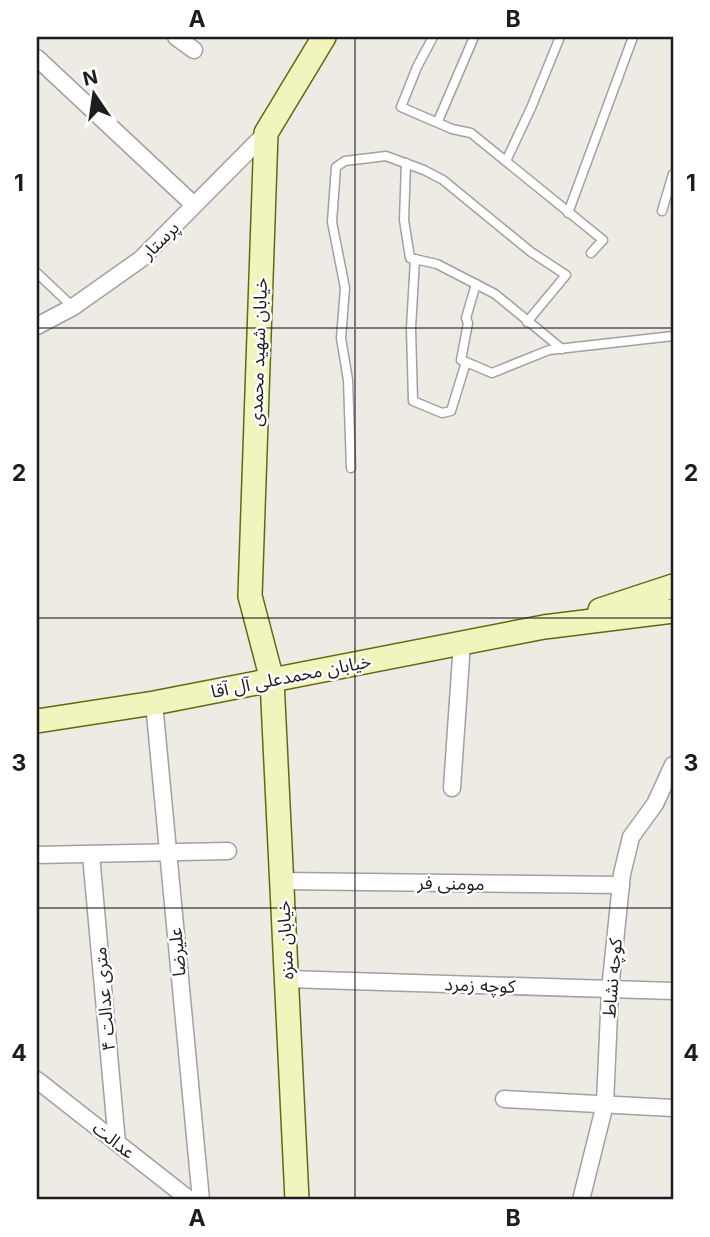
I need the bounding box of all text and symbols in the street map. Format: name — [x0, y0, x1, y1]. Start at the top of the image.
text: A — [188, 5, 206, 33]
text: B — [505, 5, 521, 33]
north arrow — [60, 60, 130, 130]
text: N — [81, 65, 100, 91]
text: 1 — [14, 169, 24, 197]
text: 1 — [686, 169, 696, 197]
street label: پرستار — [136, 217, 184, 265]
street label: خیابان شهید محمدی — [245, 277, 272, 427]
text: 2 — [12, 459, 26, 487]
text: 2 — [684, 459, 698, 487]
street label: خیابان محمدعلی آل آقا — [209, 650, 373, 703]
text: 3 — [12, 749, 26, 777]
text: 3 — [684, 749, 698, 777]
street label: مومنی فر — [416, 872, 485, 895]
street label: خیابان منزه — [272, 900, 299, 980]
street label: علیرضا — [164, 926, 191, 977]
street label: کوچه نشاط — [598, 937, 627, 1019]
street label: ۴ متری عدالت — [89, 946, 120, 1052]
street label: کوچه زمرد — [444, 973, 516, 998]
text: 4 — [11, 1039, 27, 1067]
text: 4 — [683, 1039, 699, 1067]
street label: عدالت — [89, 1117, 139, 1163]
text: A — [188, 1204, 206, 1232]
text: B — [505, 1204, 521, 1232]

